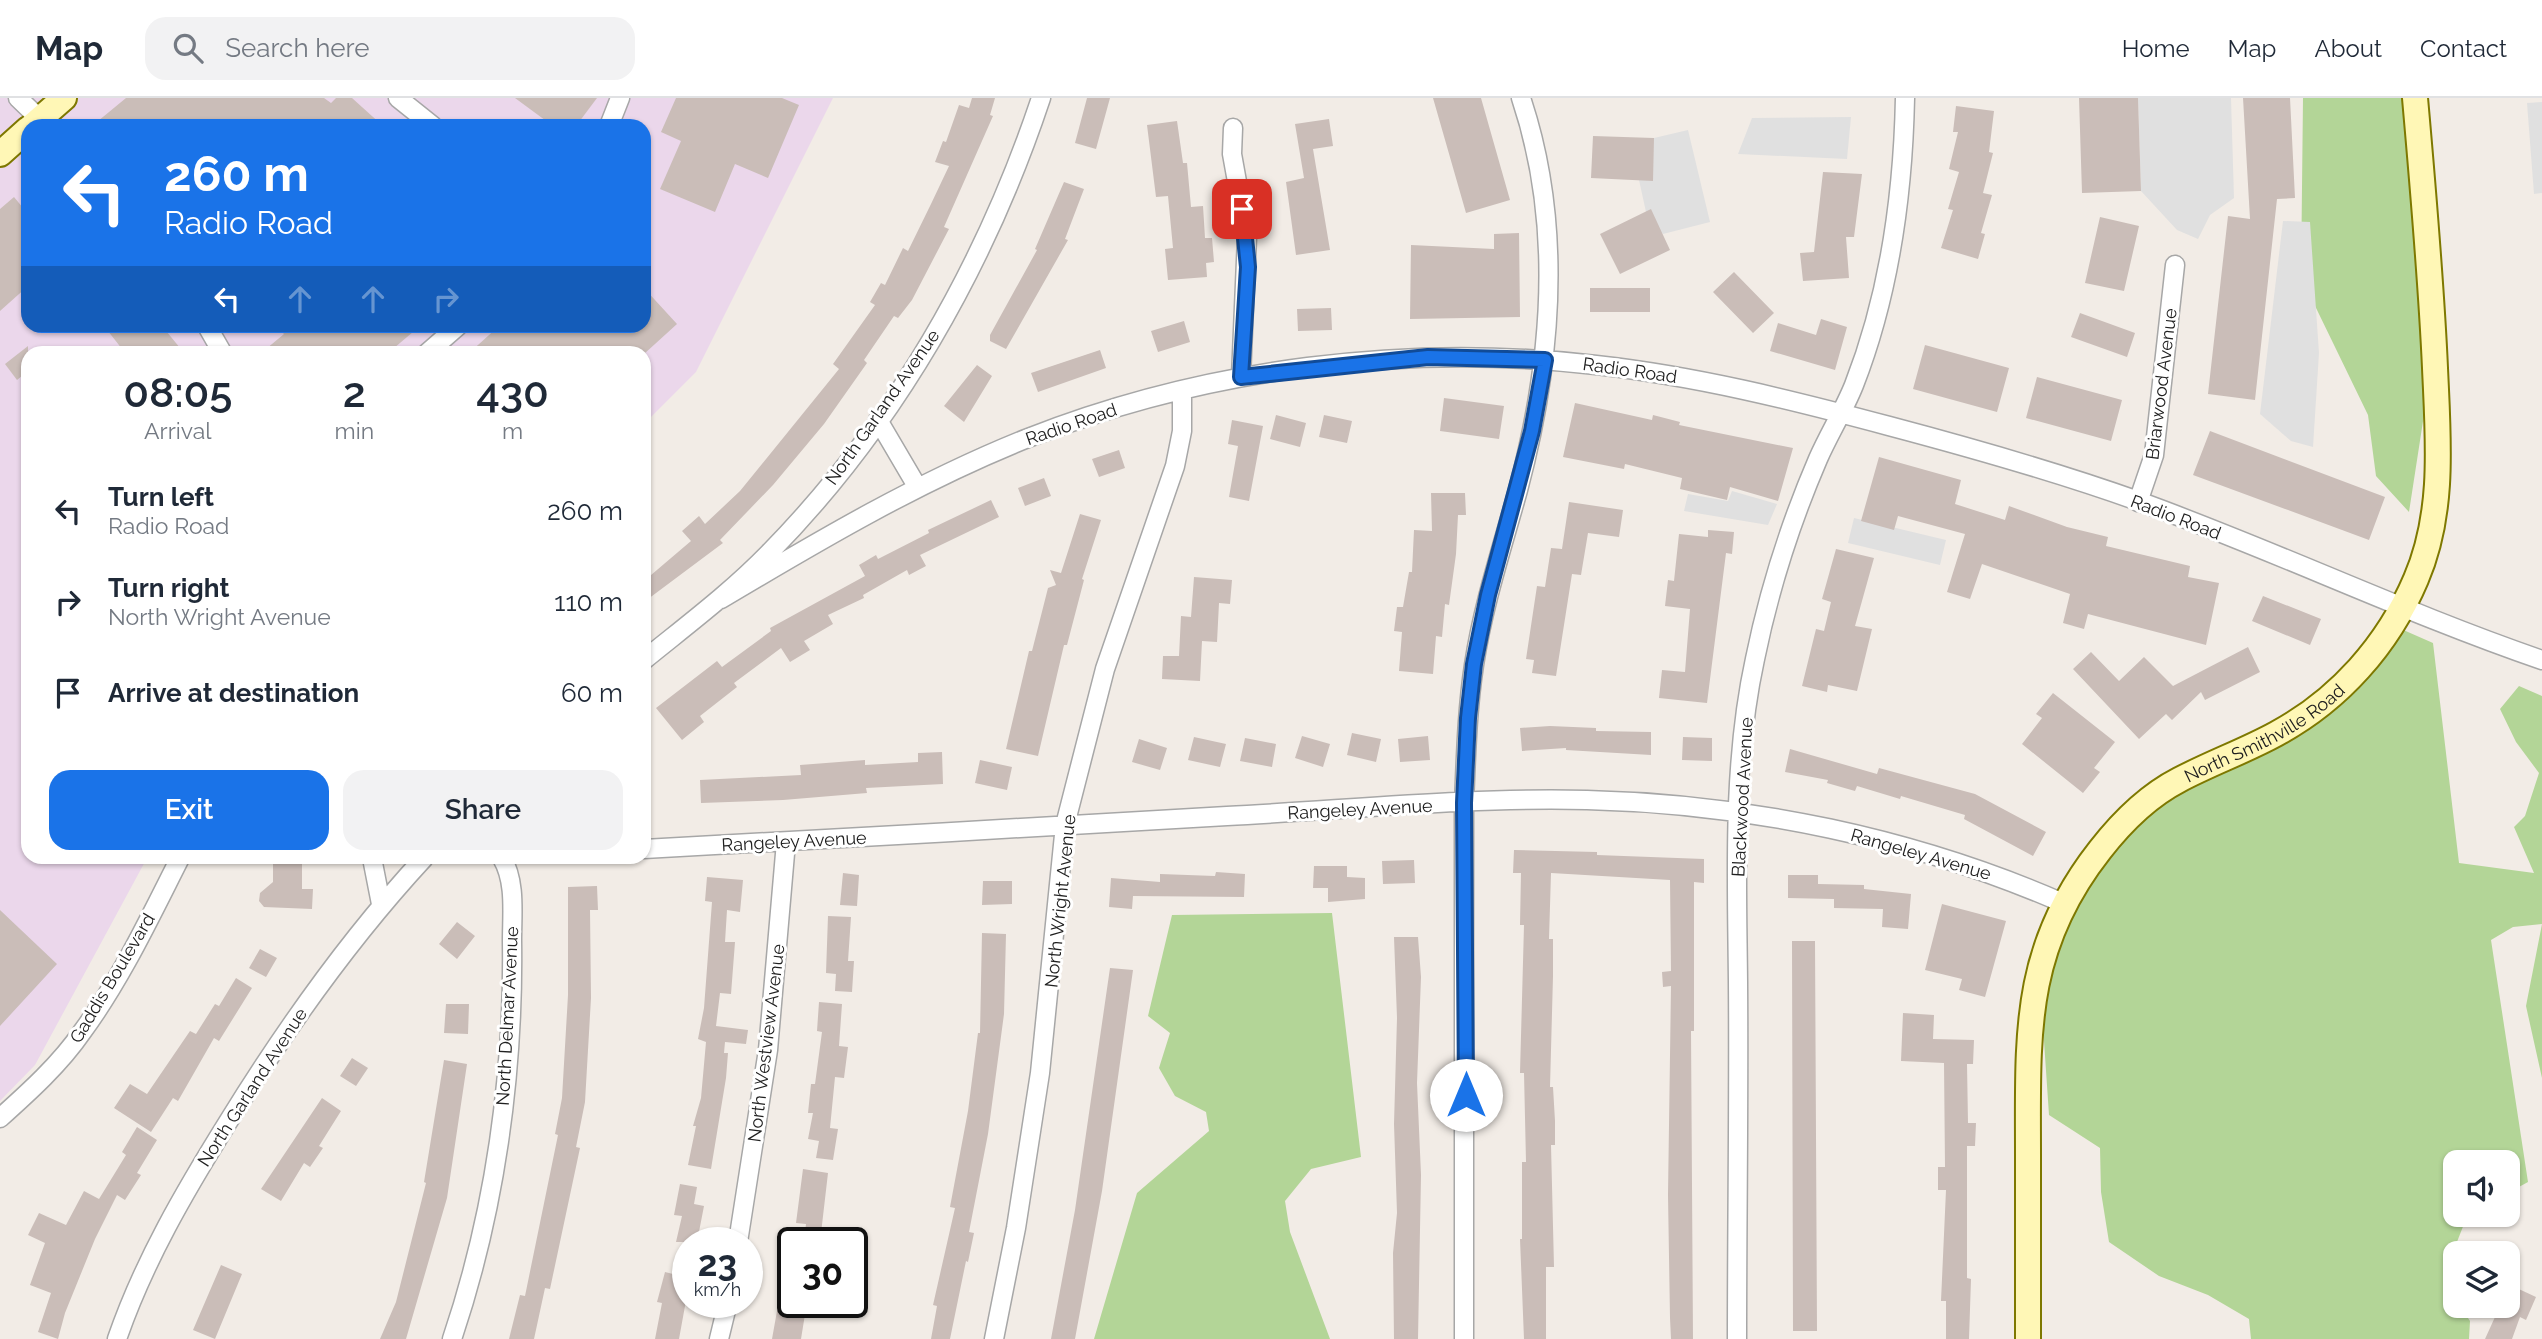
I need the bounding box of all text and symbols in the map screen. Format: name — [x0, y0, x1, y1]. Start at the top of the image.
search box — [145, 17, 635, 80]
text: Map — [35, 29, 103, 68]
icon: search — [169, 29, 207, 67]
text: Search here — [225, 33, 370, 63]
text: Home — [2122, 34, 2190, 63]
text: Map — [2228, 34, 2276, 63]
text: About — [2314, 34, 2382, 63]
text: Contact — [2420, 34, 2507, 63]
text: 260 m — [164, 145, 309, 202]
icon: left — [49, 147, 140, 238]
pin — [1212, 179, 1272, 239]
icon: arrive — [1223, 190, 1261, 228]
text: Radio Road — [164, 204, 333, 241]
icon: left — [208, 280, 246, 318]
icon: ahead — [281, 280, 319, 318]
icon: ahead — [354, 280, 392, 318]
icon: right — [427, 280, 465, 318]
street label: Briarwood Avenue — [2141, 307, 2181, 461]
street label: North Garland Avenue — [820, 325, 944, 489]
street label: Radio Road — [1581, 353, 1679, 387]
text: 08:05 — [123, 368, 232, 417]
text: 2 — [343, 368, 366, 417]
text: 430 — [476, 368, 549, 417]
street label: Radio Road — [1023, 399, 1119, 449]
text: Arrival — [144, 417, 212, 444]
text: min — [335, 417, 374, 444]
text: m — [502, 417, 523, 444]
text: Turn left — [108, 482, 214, 512]
street label: Radio Road — [2128, 490, 2224, 544]
icon: left — [49, 492, 87, 530]
text: 260 m — [547, 496, 623, 526]
text: Radio Road — [108, 512, 229, 539]
text: Turn right — [108, 573, 229, 603]
icon: right — [49, 583, 87, 621]
text: 110 m — [554, 587, 623, 617]
text: North Wright Avenue — [108, 603, 331, 630]
icon: arrive — [49, 674, 87, 712]
text: Arrive at destination — [108, 678, 359, 708]
text: 60 m — [561, 678, 623, 708]
street label: North Smithville Road — [2180, 679, 2348, 786]
street label: Blackwood Avenue — [1727, 716, 1757, 878]
button: Exit — [49, 770, 329, 850]
button: Share — [343, 770, 623, 850]
street label: Rangeley Avenue — [1287, 795, 1434, 823]
street label: North Wright Avenue — [1040, 813, 1080, 989]
street label: Rangeley Avenue — [1848, 824, 1994, 884]
street label: Rangeley Avenue — [721, 827, 868, 855]
street label: Gaddis Boulevard — [65, 909, 159, 1047]
street label: North Delmar Avenue — [492, 925, 522, 1106]
street label: North Westview Avenue — [743, 942, 789, 1143]
street label: North Garland Avenue — [193, 1004, 311, 1170]
position arrow — [1429, 1058, 1503, 1132]
map controls — [2443, 1150, 2520, 1318]
button: sound — [2443, 1150, 2520, 1227]
speed limit sign: 30 — [777, 1227, 868, 1318]
button: layers — [2443, 1241, 2520, 1318]
text: 23 — [698, 1243, 737, 1284]
text: km/h — [694, 1279, 741, 1300]

